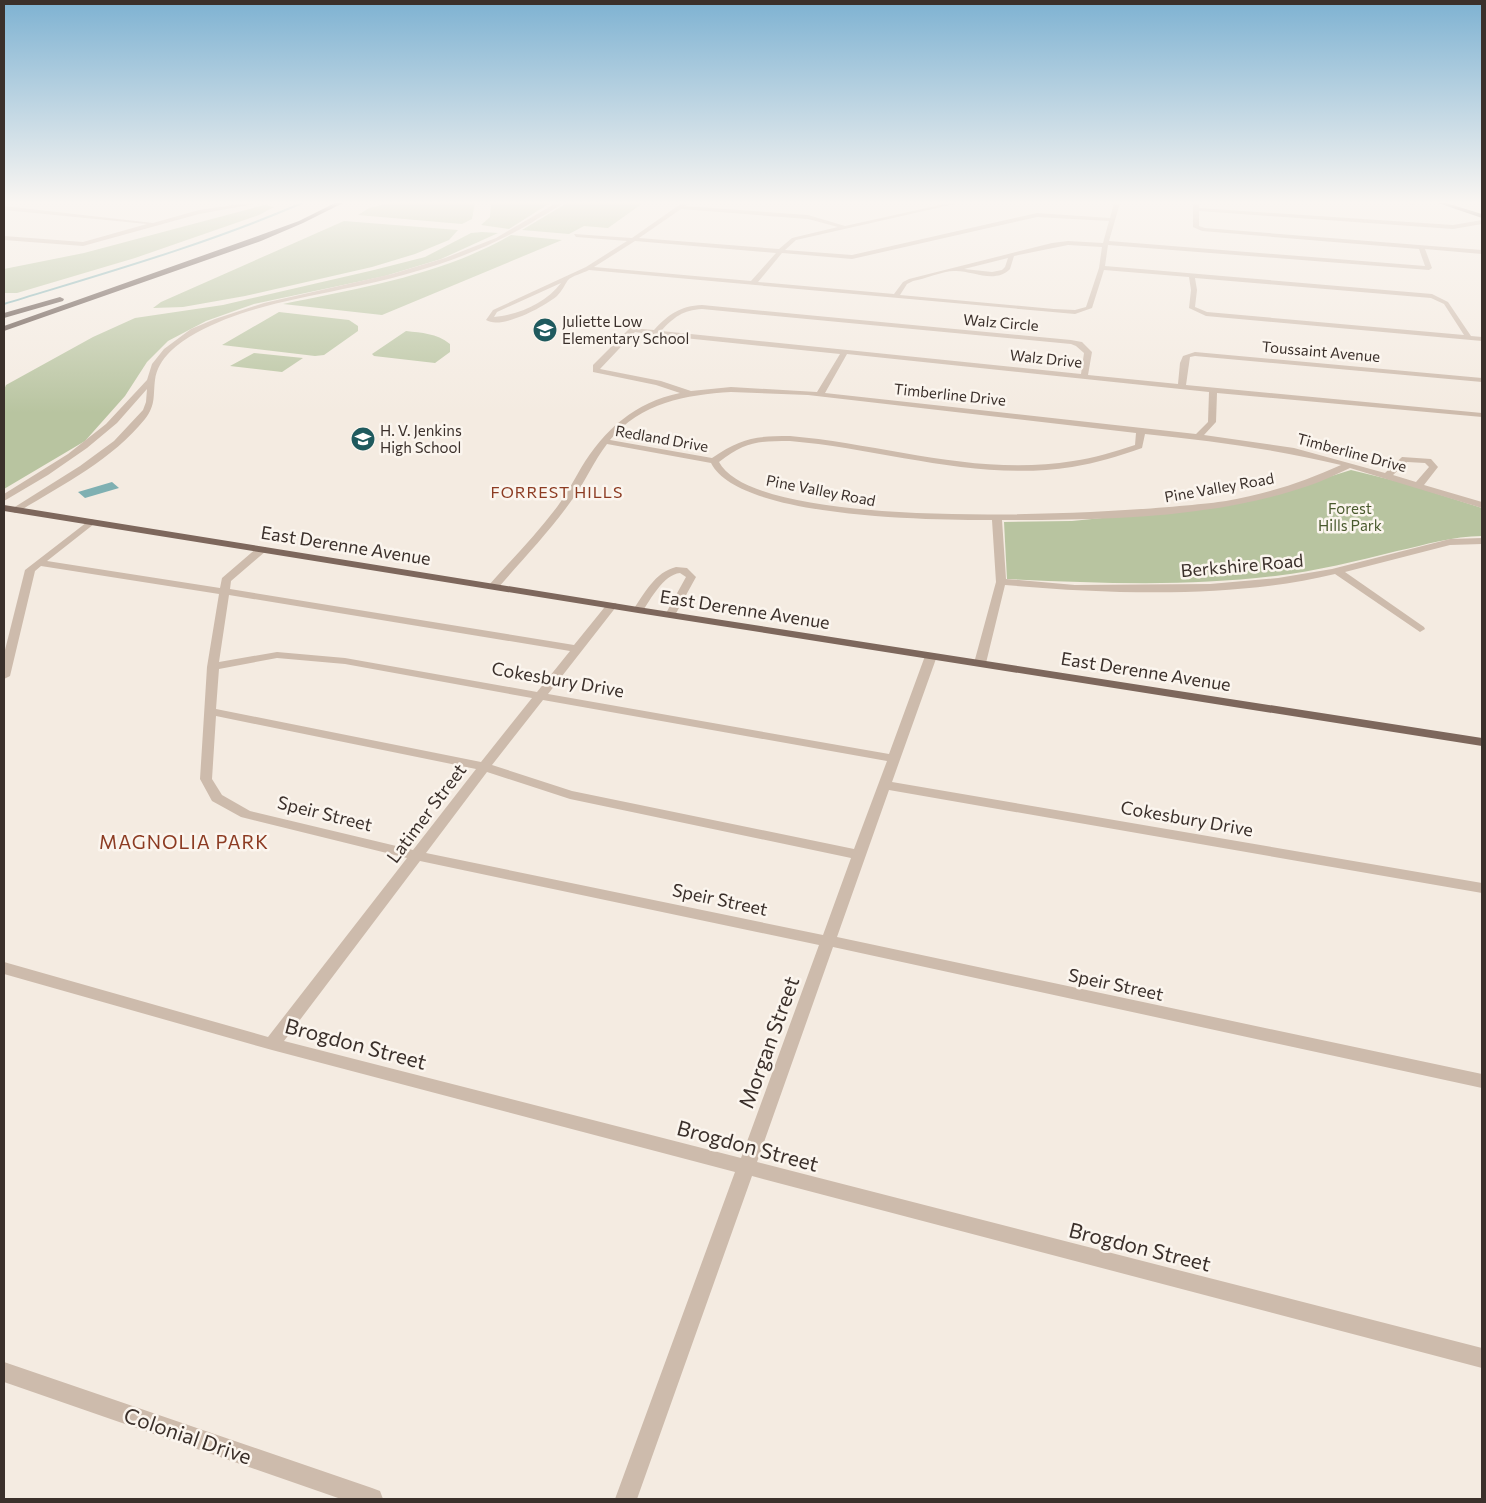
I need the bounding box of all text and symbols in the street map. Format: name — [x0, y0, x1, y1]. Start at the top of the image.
street label: Walz Circle — [963, 310, 1039, 334]
place label: Juliette Low Elementary School — [562, 312, 689, 347]
school or university icon: Juliette Low Elementary School — [532, 317, 558, 343]
street label: Toussaint Avenue — [1261, 337, 1381, 365]
street label: Walz Drive — [1009, 345, 1083, 371]
street label: Timberline Drive — [893, 379, 1007, 409]
place label: H. V. Jenkins High School — [380, 421, 462, 456]
street label: Redland Drive — [614, 421, 710, 455]
school or university icon: H. V. Jenkins High School — [350, 426, 376, 452]
street label: Timberline Drive — [1295, 429, 1409, 475]
street label: Pine Valley Road — [1163, 468, 1275, 506]
street label: Pine Valley Road — [765, 471, 877, 509]
district label: FORREST HILLS — [491, 482, 623, 501]
park label: Forest Hills Park — [1318, 499, 1382, 534]
street label: East Derenne Avenue — [259, 521, 433, 569]
street label: Berkshire Road — [1180, 549, 1304, 581]
street label: East Derenne Avenue — [658, 585, 832, 633]
street label: East Derenne Avenue — [1059, 647, 1233, 695]
street label: Cokesbury Drive — [490, 657, 626, 701]
street label: Latimer Street — [382, 759, 470, 867]
street label: Speir Street — [275, 791, 375, 835]
street label: Cokesbury Drive — [1119, 796, 1255, 840]
district label: MAGNOLIA PARK — [99, 830, 269, 853]
street label: Speir Street — [670, 878, 770, 920]
street label: Speir Street — [1066, 963, 1166, 1005]
street label: Morgan Street — [733, 973, 803, 1111]
street label: Brogdon Street — [283, 1012, 429, 1074]
street label: Brogdon Street — [675, 1114, 821, 1176]
street label: Brogdon Street — [1066, 1216, 1214, 1276]
street label: Colonial Drive — [121, 1401, 255, 1469]

